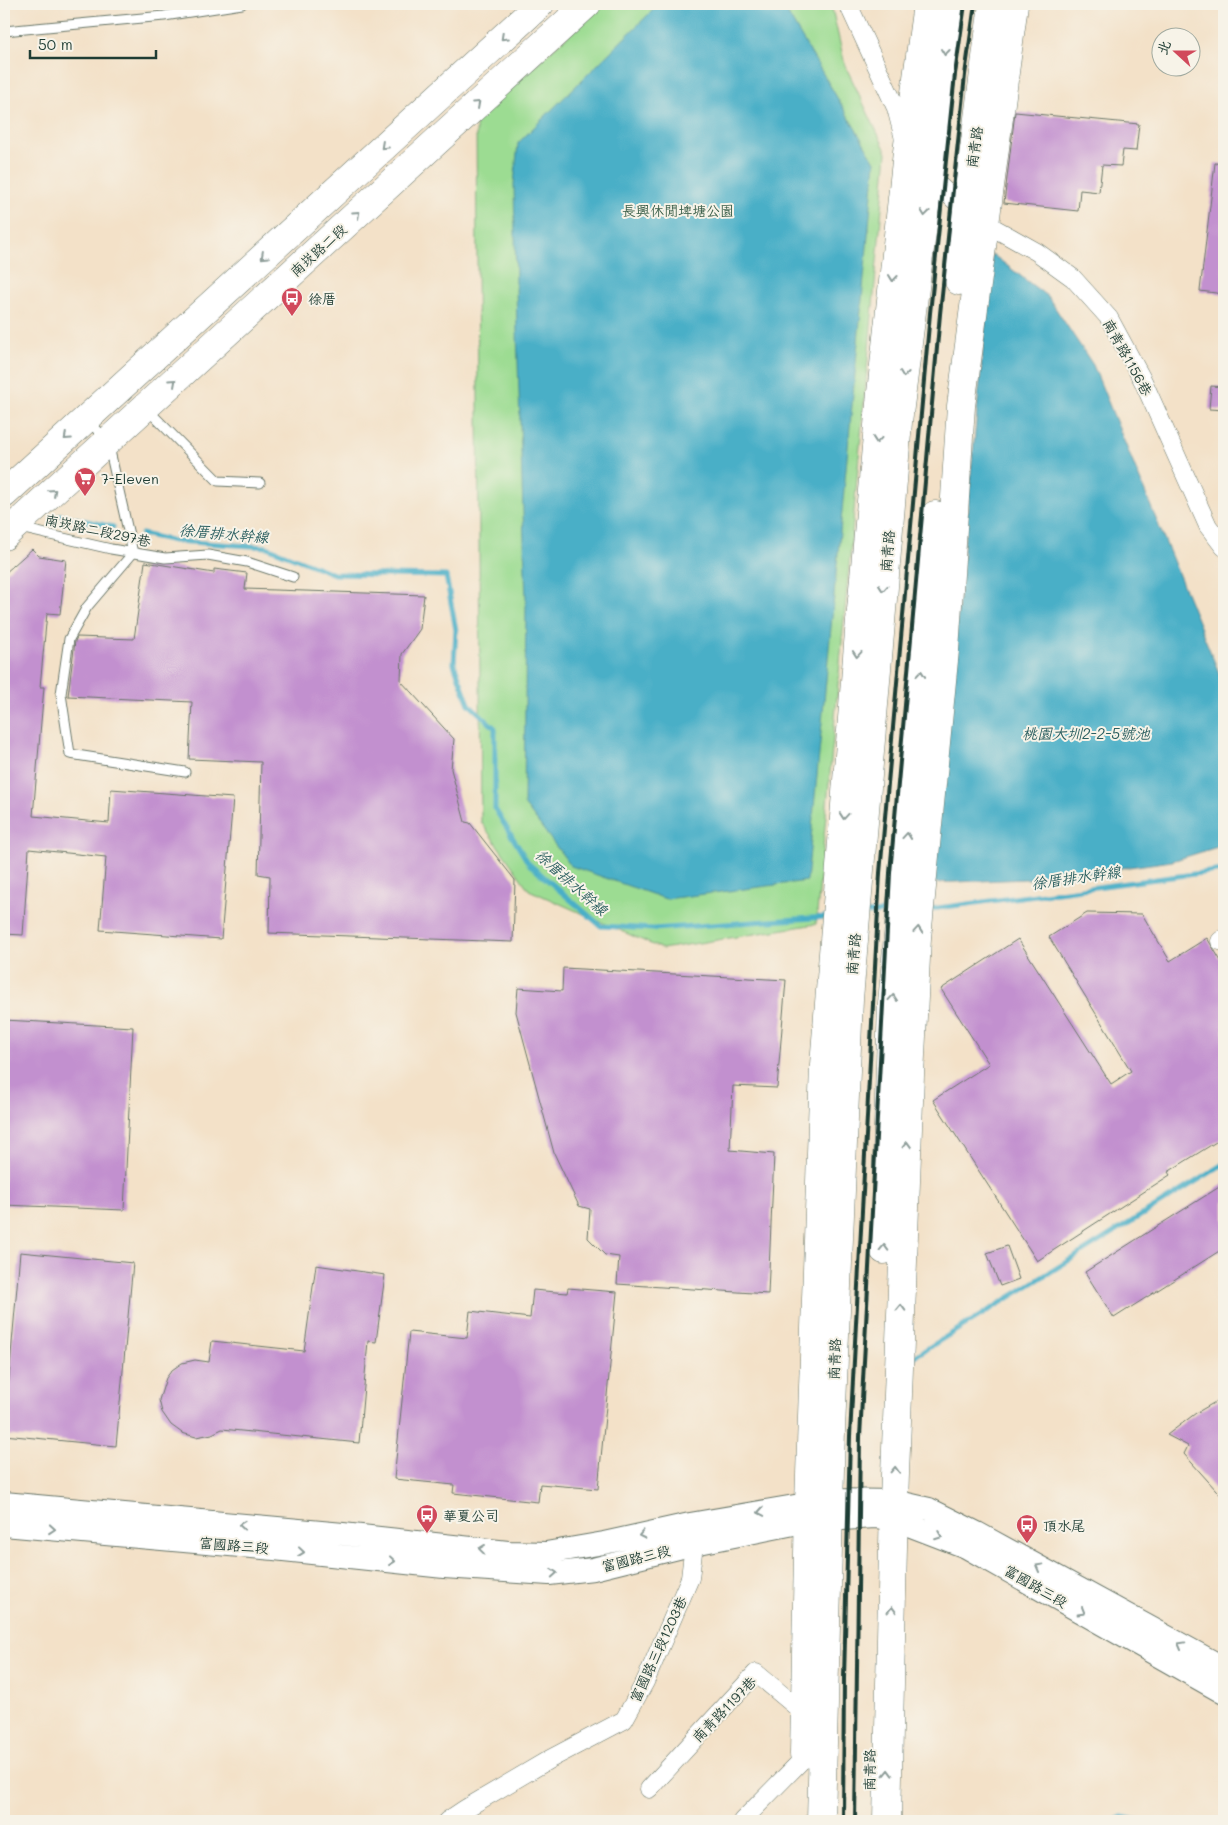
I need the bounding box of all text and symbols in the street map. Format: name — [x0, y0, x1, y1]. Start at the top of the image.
scale bar — [30, 28, 156, 60]
north arrow — [1150, 28, 1200, 78]
one-way arrow — [500, 31, 509, 40]
text: 50 m — [38, 34, 73, 54]
text: 北 — [1152, 37, 1175, 57]
one-way arrow — [940, 48, 951, 56]
one-way arrow — [472, 101, 481, 110]
street label: 南青路 — [962, 125, 986, 169]
one-way arrow — [381, 141, 390, 150]
park label: 長興休閒埤塘公園 — [622, 201, 734, 220]
one-way arrow — [920, 210, 931, 218]
one-way arrow — [352, 211, 361, 220]
street label: 南崁路二段 — [286, 220, 350, 280]
one-way arrow — [261, 250, 270, 259]
one-way arrow — [888, 274, 899, 282]
bus stop icon: 徐厝 — [280, 286, 304, 317]
place label: 徐厝 — [308, 289, 336, 308]
street label: 南青路1156巷 — [1099, 315, 1157, 400]
one-way arrow — [899, 371, 910, 379]
one-way arrow — [167, 379, 176, 388]
one-way arrow — [64, 431, 73, 440]
one-way arrow — [871, 436, 882, 444]
supermarket icon: 7-Eleven — [73, 466, 97, 497]
place label: 7-Eleven — [101, 469, 159, 488]
one-way arrow — [47, 489, 56, 498]
street label: 南崁路二段297巷 — [43, 509, 154, 551]
water label: 徐厝排水幹線 — [178, 519, 271, 547]
street label: 南青路 — [876, 529, 898, 573]
one-way arrow — [878, 585, 889, 593]
one-way arrow — [852, 650, 863, 658]
one-way arrow — [915, 670, 926, 678]
water label: 桃園大圳2-2-5號池 — [1022, 723, 1151, 743]
one-way arrow — [839, 812, 850, 820]
one-way arrow — [901, 832, 912, 840]
water label: 徐厝排水幹線 — [532, 844, 613, 920]
water label: 徐厝排水幹線 — [1030, 861, 1123, 893]
one-way arrow — [912, 926, 923, 934]
street label: 南青路 — [842, 932, 864, 976]
one-way arrow — [887, 994, 898, 1002]
one-way arrow — [902, 1141, 912, 1148]
one-way arrow — [879, 1243, 889, 1251]
one-way arrow — [896, 1303, 906, 1311]
street label: 南青路 — [824, 1338, 844, 1380]
one-way arrow — [889, 1466, 900, 1474]
bus stop icon: 華夏公司 — [415, 1503, 439, 1534]
place label: 華夏公司 — [443, 1506, 499, 1525]
one-way arrow — [757, 1507, 765, 1517]
bus stop icon: 頂水尾 — [1015, 1513, 1039, 1544]
place label: 頂水尾 — [1043, 1516, 1085, 1535]
one-way arrow — [238, 1519, 246, 1530]
one-way arrow — [49, 1523, 57, 1534]
one-way arrow — [638, 1530, 647, 1540]
one-way arrow — [934, 1530, 943, 1540]
street label: 富國路三段 — [198, 1532, 270, 1558]
street label: 富國路三段 — [600, 1540, 672, 1576]
one-way arrow — [477, 1544, 485, 1555]
one-way arrow — [298, 1546, 306, 1557]
one-way arrow — [388, 1555, 396, 1566]
street label: 富國路三段 — [1001, 1560, 1071, 1612]
one-way arrow — [1035, 1563, 1044, 1573]
one-way arrow — [550, 1567, 558, 1578]
street label: 富國路三段1203巷 — [625, 1592, 691, 1705]
one-way arrow — [886, 1606, 897, 1614]
one-way arrow — [1077, 1606, 1086, 1616]
one-way arrow — [1178, 1641, 1187, 1651]
street label: 南青路1197巷 — [688, 1671, 761, 1746]
street label: 南青路 — [859, 1749, 879, 1791]
one-way arrow — [883, 1768, 893, 1776]

